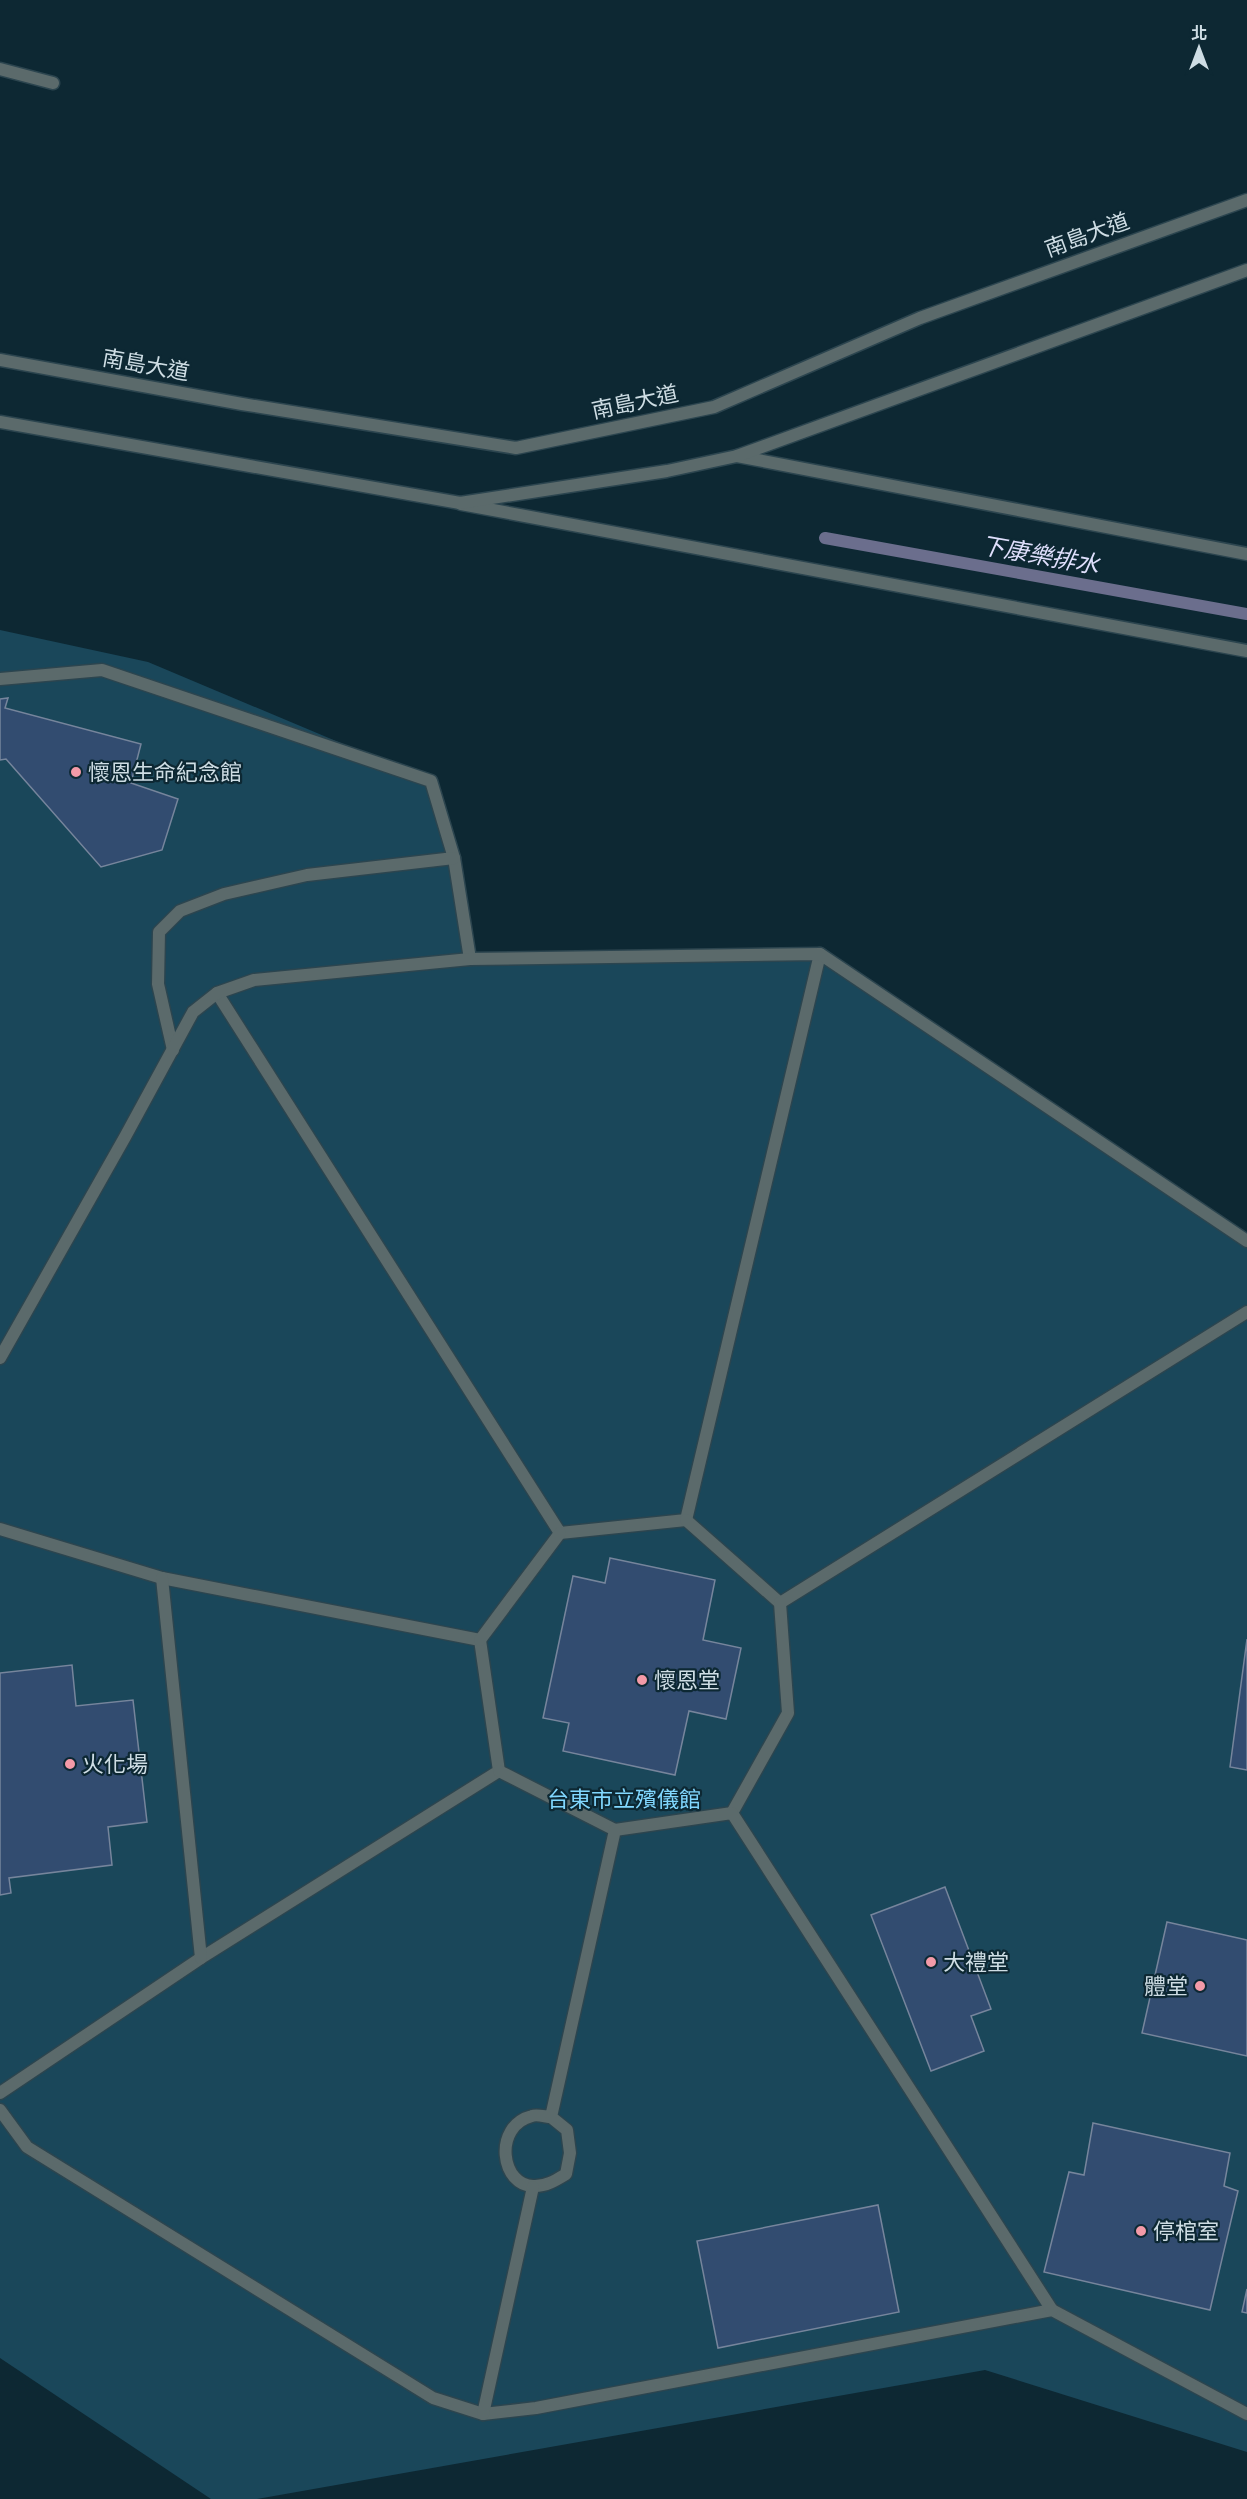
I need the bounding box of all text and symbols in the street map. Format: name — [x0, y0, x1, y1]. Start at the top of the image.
north arrow — [1169, 18, 1229, 78]
text: 北 — [1191, 24, 1207, 43]
street label: 南島大道 — [1041, 207, 1133, 263]
street label: 南島大道 — [100, 344, 192, 386]
street label: 南島大道 — [589, 380, 681, 424]
water label: 下康樂排水 — [978, 530, 1103, 580]
place label: 懷恩生命紀念館 — [88, 759, 242, 786]
marker: 懷恩生命紀念館 — [69, 765, 83, 779]
place label: 懷恩堂 — [654, 1667, 720, 1694]
marker: 懷恩堂 — [635, 1673, 649, 1687]
place label: 火化場 — [82, 1751, 148, 1778]
marker: 火化場 — [63, 1757, 77, 1771]
park label: 台東市立殯儀館 — [547, 1786, 701, 1813]
place label: 大禮堂 — [943, 1949, 1009, 1976]
marker: 大禮堂 — [924, 1955, 938, 1969]
place label: 體堂 — [1144, 1973, 1188, 2000]
marker: 體堂 — [1193, 1979, 1207, 1993]
place label: 停棺室 — [1153, 2218, 1219, 2245]
marker: 停棺室 — [1134, 2224, 1148, 2238]

